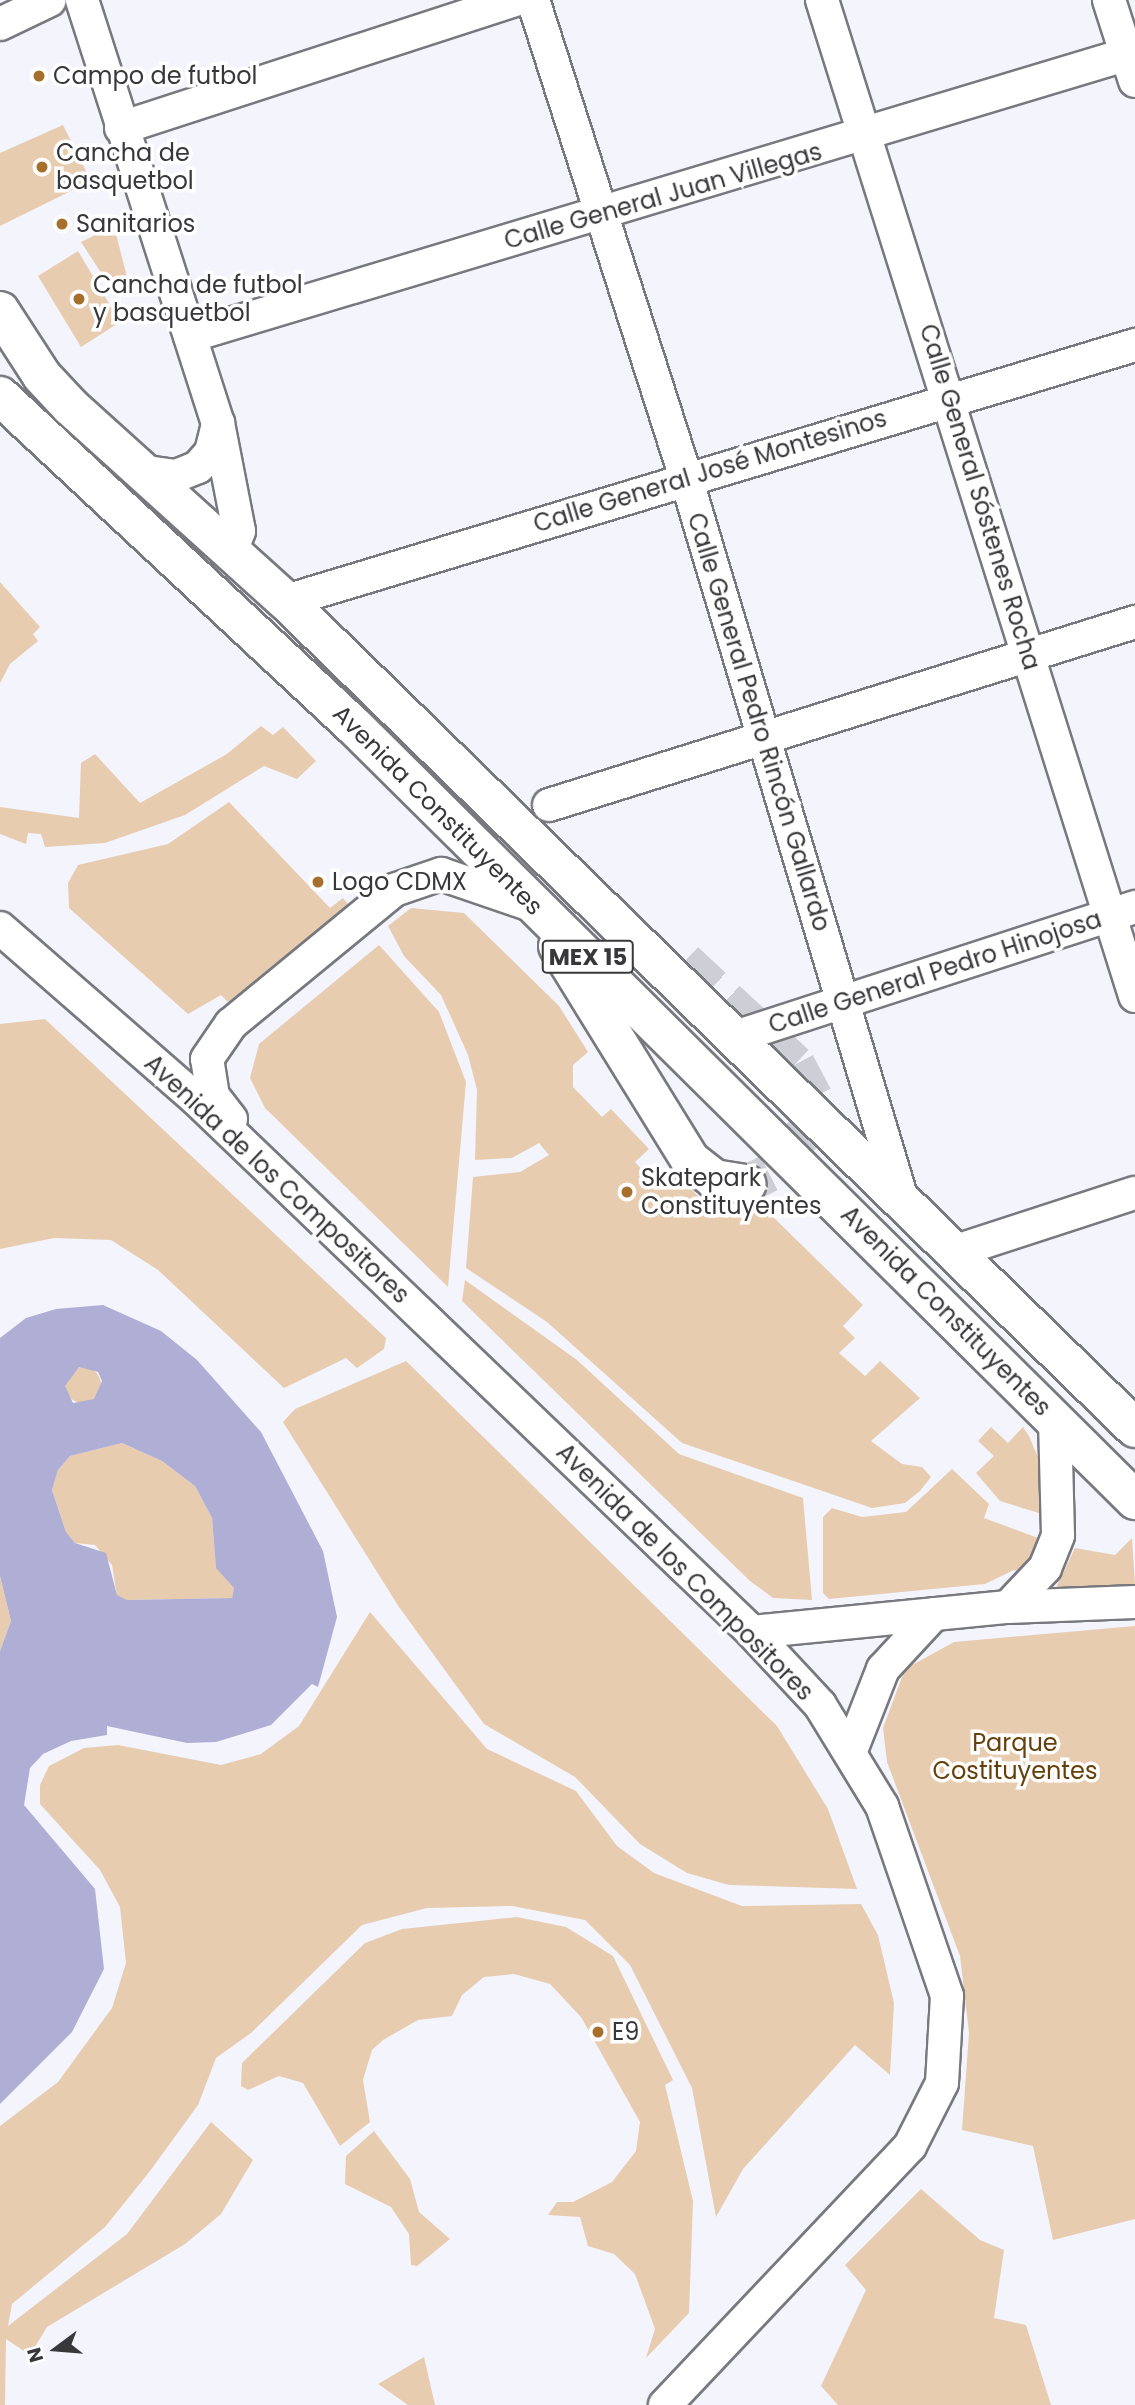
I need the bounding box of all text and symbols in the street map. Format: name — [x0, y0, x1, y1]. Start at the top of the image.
place label: Campo de futbol — [53, 62, 257, 90]
marker: Campo de futbol — [31, 68, 47, 84]
street label: Calle General Juan Villegas — [501, 137, 825, 255]
place label: Cancha de basquetbol — [56, 139, 194, 195]
marker: Cancha de basquetbol — [34, 159, 50, 175]
place label: Sanitarios — [76, 210, 195, 238]
marker: Sanitarios — [54, 216, 70, 232]
place label: Cancha de futbol y basquetbol — [93, 271, 303, 327]
marker: Cancha de futbol y basquetbol — [71, 291, 87, 307]
street label: Calle General Sóstenes Rocha — [914, 321, 1046, 673]
street label: Calle General José Montesinos — [530, 403, 890, 539]
street label: Calle General Pedro Rincón Gallardo — [682, 509, 836, 935]
street label: Avenida Constituyentes — [327, 699, 549, 921]
place label: Logo CDMX — [332, 868, 467, 896]
marker: Logo CDMX — [310, 874, 326, 890]
street label: Calle General Pedro Hinojosa — [765, 905, 1105, 1039]
road number: MEX 15 — [541, 938, 635, 976]
street label: Avenida de los Compositores — [139, 1049, 415, 1309]
place label: Skatepark Constituyentes — [641, 1164, 821, 1220]
marker: Skatepark Constituyentes — [619, 1184, 635, 1200]
street label: Avenida Constituyentes — [835, 1200, 1057, 1422]
street label: Avenida de los Compositores — [551, 1438, 819, 1706]
park label: Parque Costituyentes — [932, 1729, 1098, 1785]
place label: E9 — [612, 2018, 639, 2046]
marker: E9 — [590, 2024, 606, 2040]
north arrow — [21, 2314, 91, 2384]
text: N — [20, 2344, 50, 2366]

